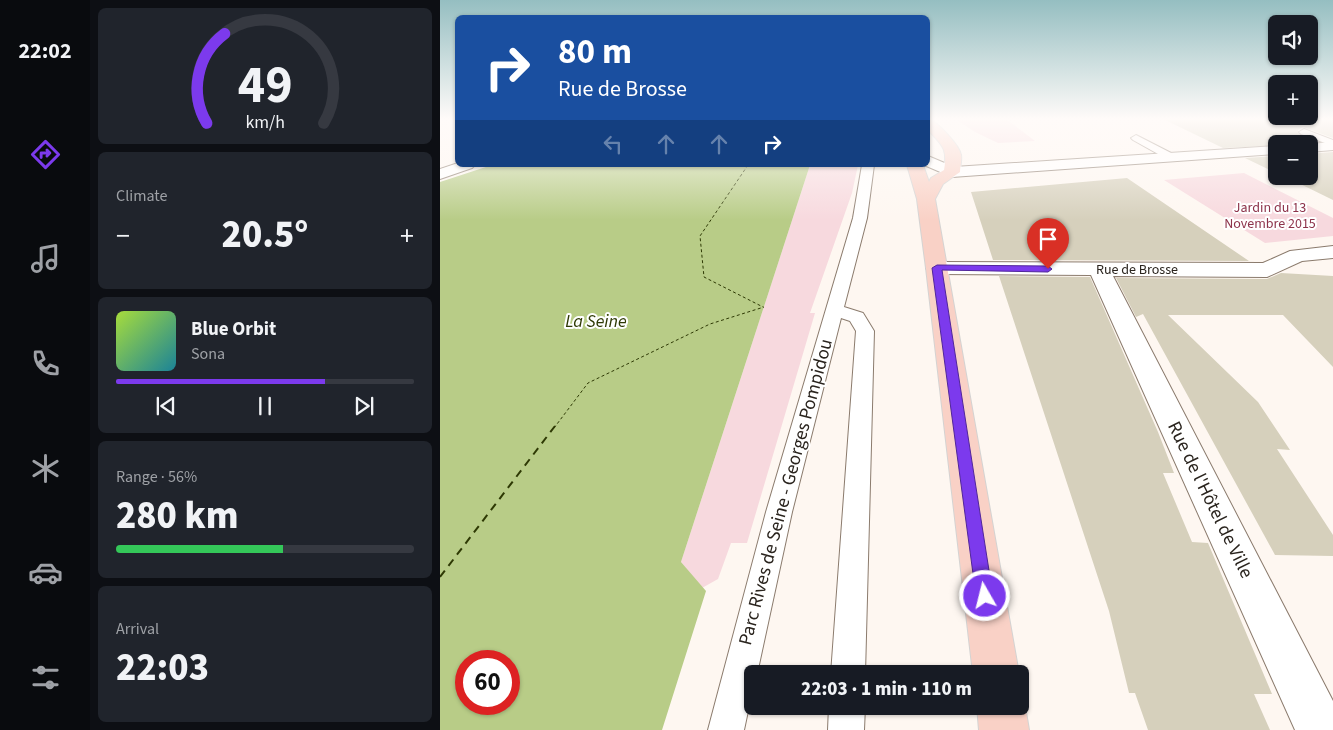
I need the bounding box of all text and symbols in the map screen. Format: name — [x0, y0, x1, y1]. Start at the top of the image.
map controls — [1268, 15, 1318, 185]
button: sound — [1268, 15, 1318, 65]
text: 80 m — [558, 27, 632, 77]
text: 22:02 — [18, 35, 72, 67]
icon: right — [475, 35, 540, 100]
text: 49 — [238, 49, 292, 123]
text: Rue de Brosse — [558, 73, 687, 105]
button: + — [1268, 75, 1318, 125]
text: km/h — [245, 110, 285, 135]
icon: left — [599, 130, 627, 158]
icon: ahead — [652, 130, 680, 158]
icon: ahead — [705, 130, 733, 158]
icon: right — [758, 130, 786, 158]
button: − — [1268, 135, 1318, 185]
icon: directions — [28, 137, 63, 172]
text: Climate — [116, 185, 167, 207]
park label: Jardin du 13 Novembre 2015 — [1224, 198, 1316, 234]
text: 20.5° — [222, 208, 308, 262]
text: − — [116, 216, 130, 256]
text: + — [400, 216, 414, 256]
pin — [1027, 218, 1069, 269]
icon: arrive — [1034, 225, 1062, 253]
icon: music — [28, 241, 63, 276]
street label: Rue de Brosse — [1096, 260, 1178, 280]
water label: La Seine — [565, 309, 627, 334]
text: Blue Orbit — [191, 316, 276, 343]
street label: Parc Rives de Seine - Georges Pompidou — [732, 336, 840, 648]
text: Sona — [191, 343, 225, 365]
icon: phone — [28, 346, 63, 381]
icon: previous — [152, 392, 180, 420]
icon: pause — [251, 392, 279, 420]
icon: next — [350, 392, 378, 420]
street label: Rue de l'Hôtel de Ville — [1160, 417, 1260, 583]
icon: climate — [28, 451, 63, 486]
text: Range · 56% — [116, 466, 197, 488]
text: 280 km — [116, 489, 238, 543]
icon: car — [28, 555, 63, 590]
position arrow — [958, 569, 1010, 621]
text: Arrival — [116, 618, 159, 640]
text: 22:03 — [116, 641, 209, 695]
speed limit sign: 60 — [455, 650, 520, 715]
icon: filters — [28, 660, 63, 695]
text: 22:03 · 1 min · 110 m — [801, 676, 972, 703]

